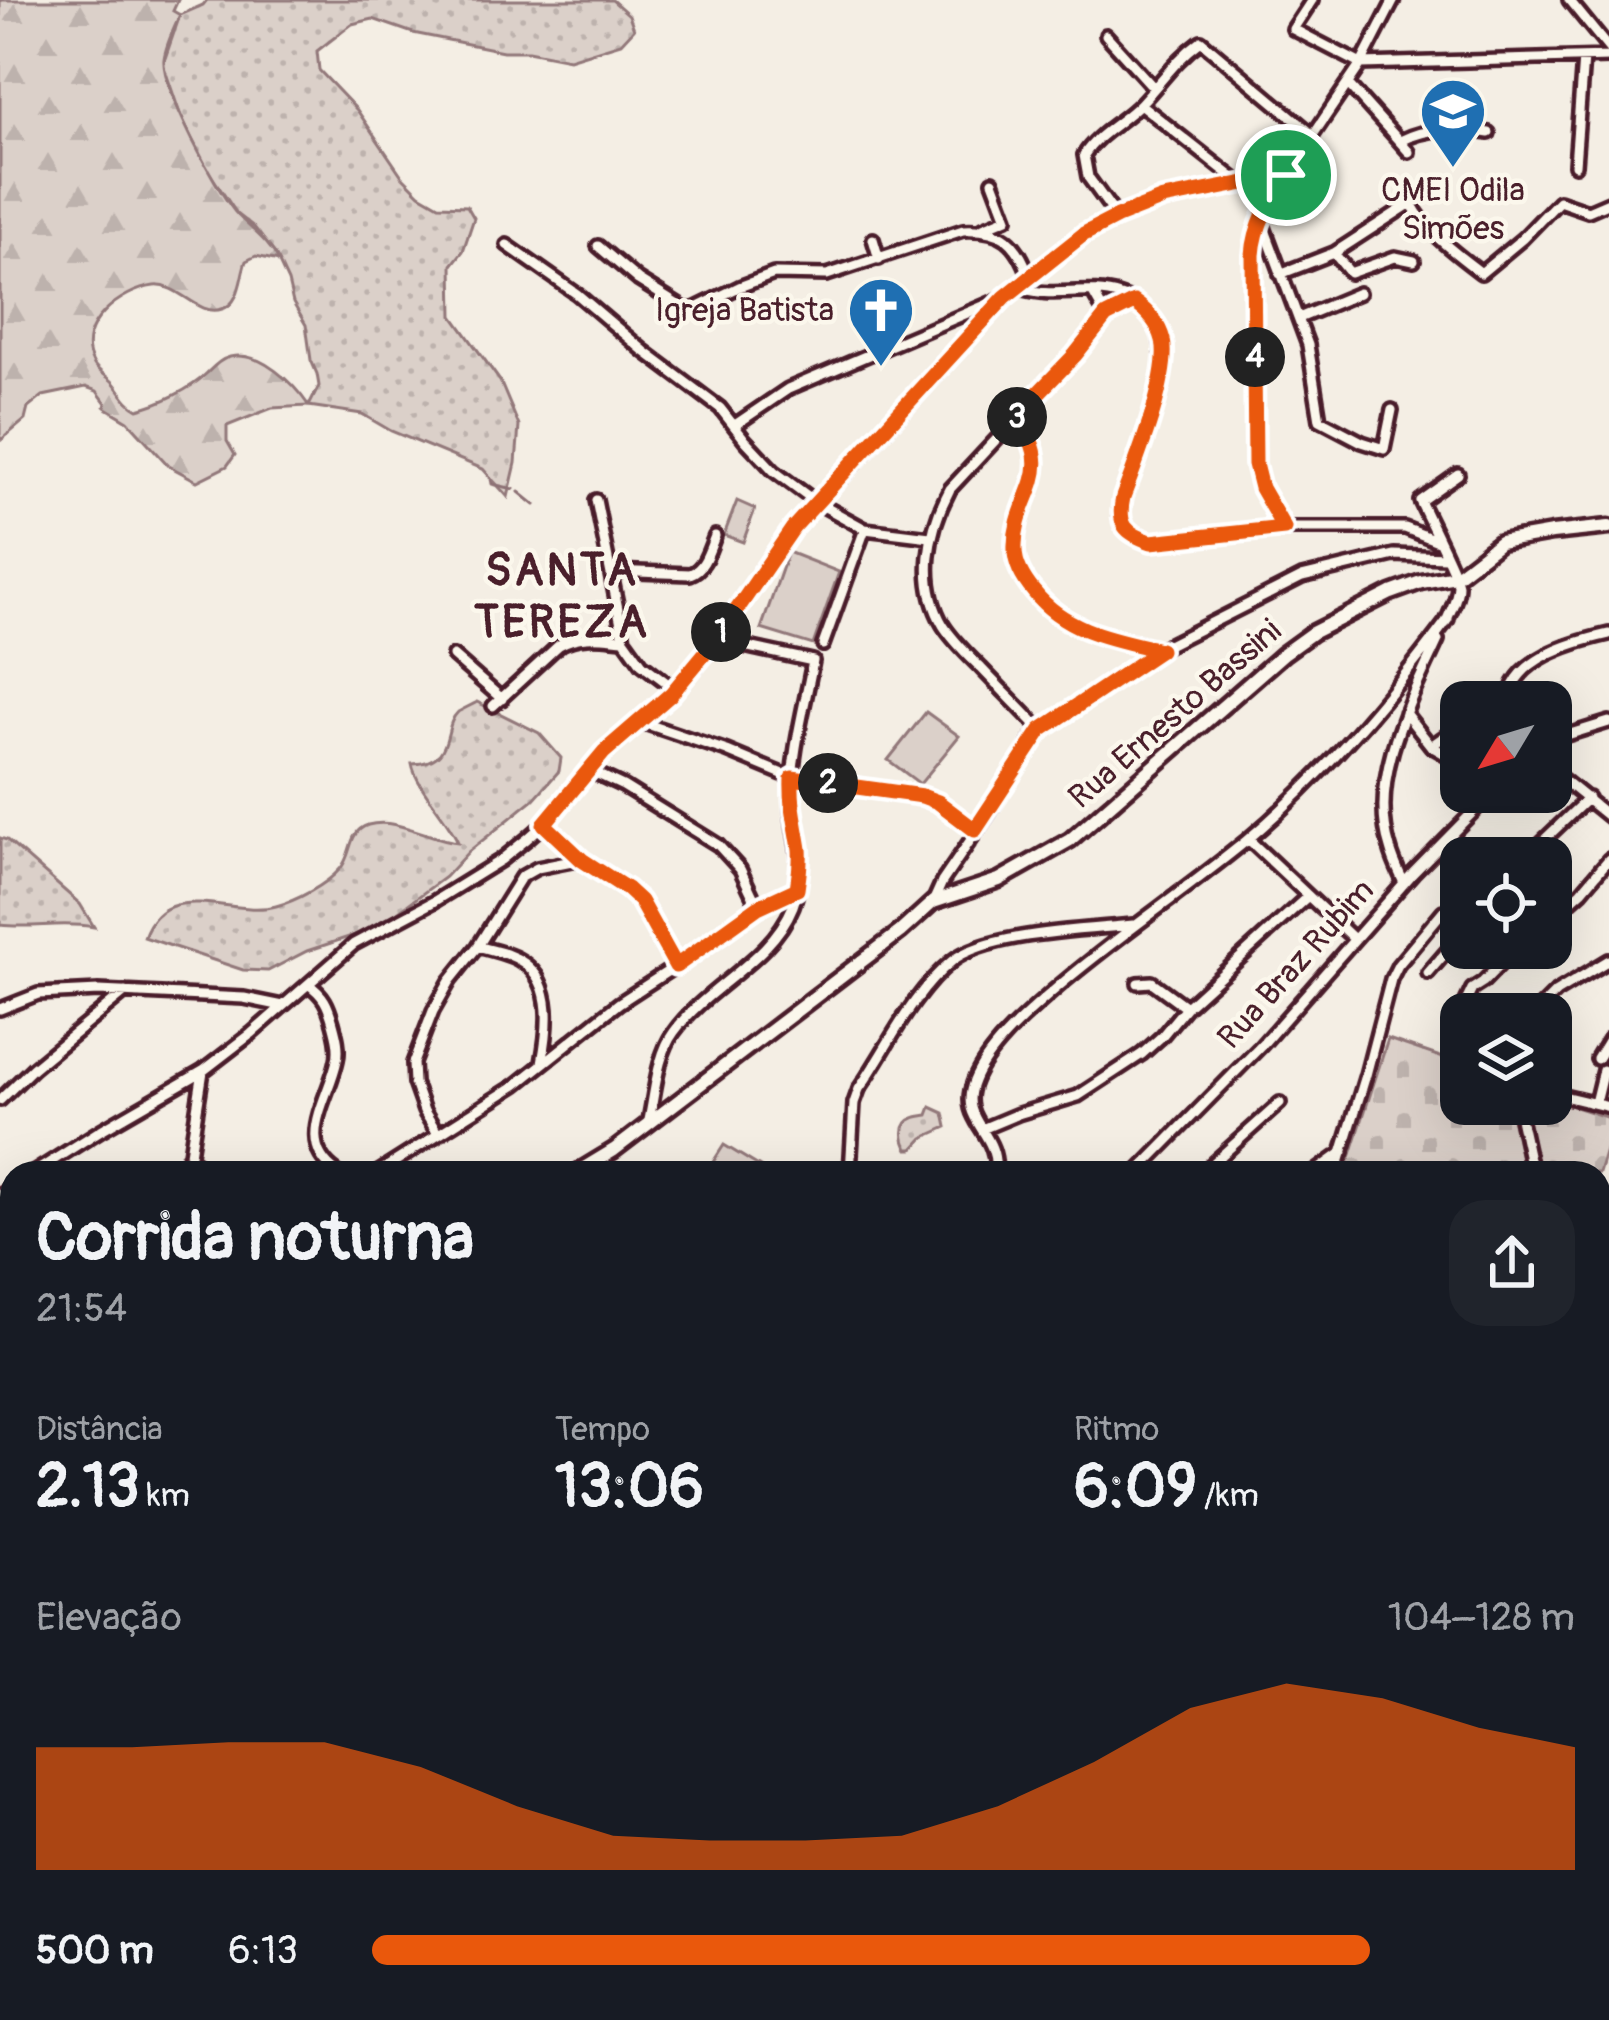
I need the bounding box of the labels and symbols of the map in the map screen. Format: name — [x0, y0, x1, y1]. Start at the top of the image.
school or university icon: CMEI Odila Simões — [1418, 76, 1488, 170]
pin — [1235, 124, 1337, 226]
place label: CMEI Odila Simões — [1381, 170, 1525, 249]
church icon: Igreja Batista — [846, 275, 916, 369]
place label: Igreja Batista — [655, 290, 834, 331]
pin: 4 — [1225, 327, 1285, 387]
pin: 3 — [987, 387, 1047, 447]
district label: SANTA TEREZA — [474, 543, 650, 651]
pin: 1 — [691, 602, 751, 662]
street label: Rua Ernesto Bassini — [1060, 610, 1290, 818]
north arrow — [1440, 681, 1572, 813]
pin: 2 — [798, 753, 858, 813]
street label: Rua Braz Rubim — [1209, 871, 1383, 1057]

